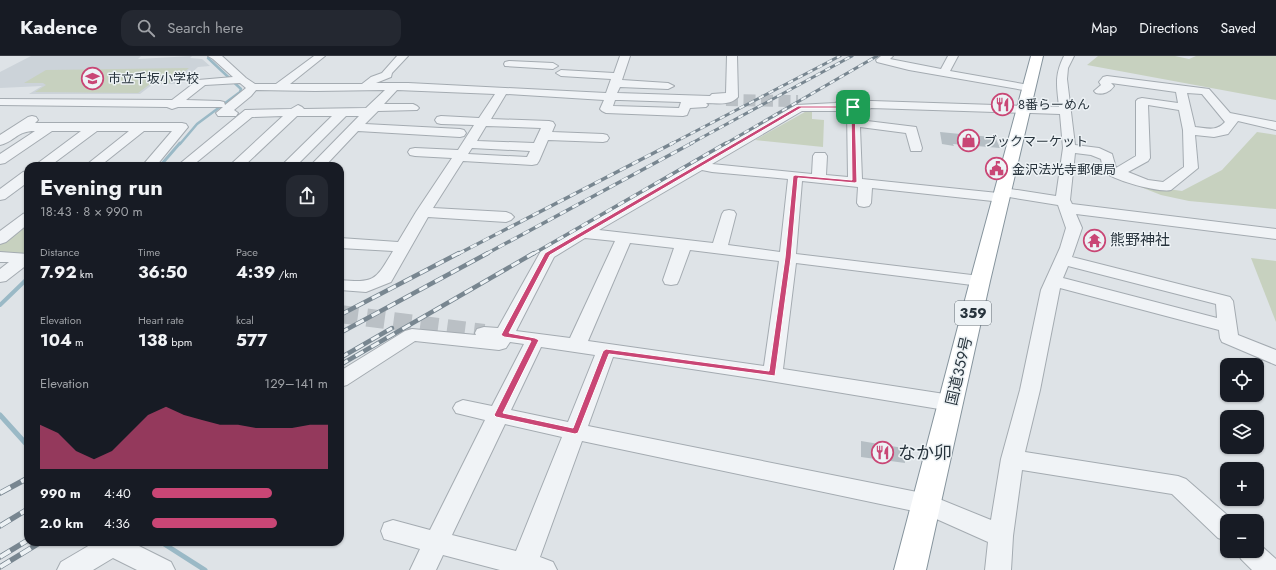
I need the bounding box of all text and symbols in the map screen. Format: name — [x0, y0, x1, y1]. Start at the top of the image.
search box — [121, 10, 401, 46]
text: Kadence — [20, 14, 97, 41]
icon: search — [135, 17, 157, 39]
text: Search here — [167, 17, 243, 39]
text: Map — [1091, 18, 1117, 38]
text: Directions — [1139, 18, 1199, 38]
text: Saved — [1221, 18, 1256, 38]
school or university icon: 市立千坂小学校 — [80, 65, 106, 91]
place label: 市立千坂小学校 — [108, 69, 199, 88]
pin — [836, 90, 870, 124]
restaurant icon: 8番らーめん — [989, 91, 1015, 117]
place label: 8番らーめん — [1018, 95, 1090, 114]
icon: arrive — [842, 96, 864, 118]
shop icon: ブックマーケット — [956, 128, 982, 154]
place label: ブックマーケット — [984, 132, 1088, 151]
public building icon: 金沢法光寺郵便局 — [984, 156, 1010, 182]
place label: 金沢法光寺郵便局 — [1012, 160, 1116, 179]
text: Evening run — [40, 171, 163, 203]
button: share — [286, 175, 328, 217]
text: 18:43 · 8 × 990 m — [40, 202, 143, 221]
temple icon: 熊野神社 — [1081, 227, 1107, 253]
place label: 熊野神社 — [1110, 229, 1170, 251]
text: Distance — [40, 244, 79, 260]
text: Time — [138, 244, 160, 260]
text: Pace — [236, 244, 258, 260]
text: 7.92 — [40, 260, 77, 284]
text: 36:50 — [138, 260, 188, 284]
text: 4:39 — [236, 260, 275, 284]
text: km — [77, 266, 93, 282]
text: /km — [275, 266, 298, 282]
road number: 359 — [955, 301, 991, 325]
text: Elevation — [40, 312, 82, 328]
text: Heart rate — [138, 312, 184, 328]
text: kcal — [236, 312, 254, 328]
text: 104 — [40, 328, 72, 352]
text: 138 — [138, 328, 168, 352]
text: 577 — [236, 328, 267, 352]
text: m — [72, 334, 84, 350]
text: bpm — [168, 334, 192, 350]
street label: 国道359号 — [940, 334, 978, 408]
map controls — [1220, 358, 1264, 558]
button: locate — [1220, 358, 1264, 402]
text: Elevation — [40, 374, 89, 393]
text: 129–141 m — [264, 374, 328, 393]
button: layers — [1220, 410, 1264, 454]
restaurant icon: なか卯 — [869, 440, 895, 466]
place label: なか卯 — [898, 440, 952, 466]
button: + — [1220, 462, 1264, 506]
text: 990 m — [40, 484, 81, 503]
text: 4:40 — [104, 484, 131, 503]
text: 2.0 km — [40, 514, 83, 533]
text: 4:36 — [104, 514, 130, 533]
button: − — [1220, 514, 1264, 558]

